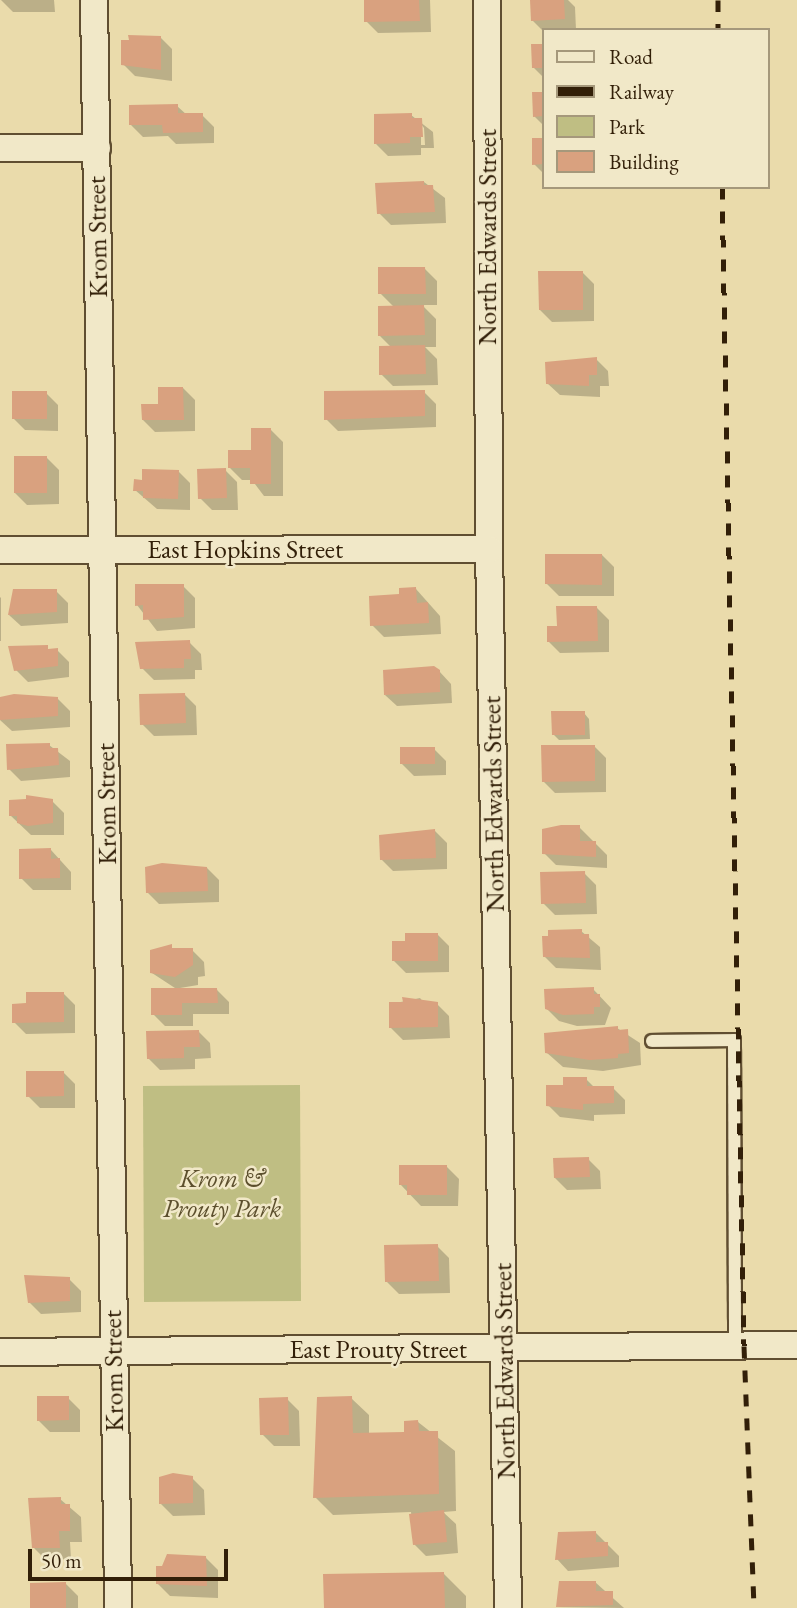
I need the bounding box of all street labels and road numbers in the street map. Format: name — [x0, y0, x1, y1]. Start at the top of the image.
street label: North Edwards Street — [472, 129, 504, 345]
street label: Krom Street — [81, 176, 115, 298]
street label: East Hopkins Street — [147, 534, 343, 566]
street label: North Edwards Street — [477, 696, 511, 912]
street label: Krom Street — [90, 743, 124, 865]
street label: North Edwards Street — [488, 1263, 522, 1479]
street label: Krom Street — [97, 1310, 131, 1432]
street label: East Prouty Street — [289, 1334, 467, 1366]

